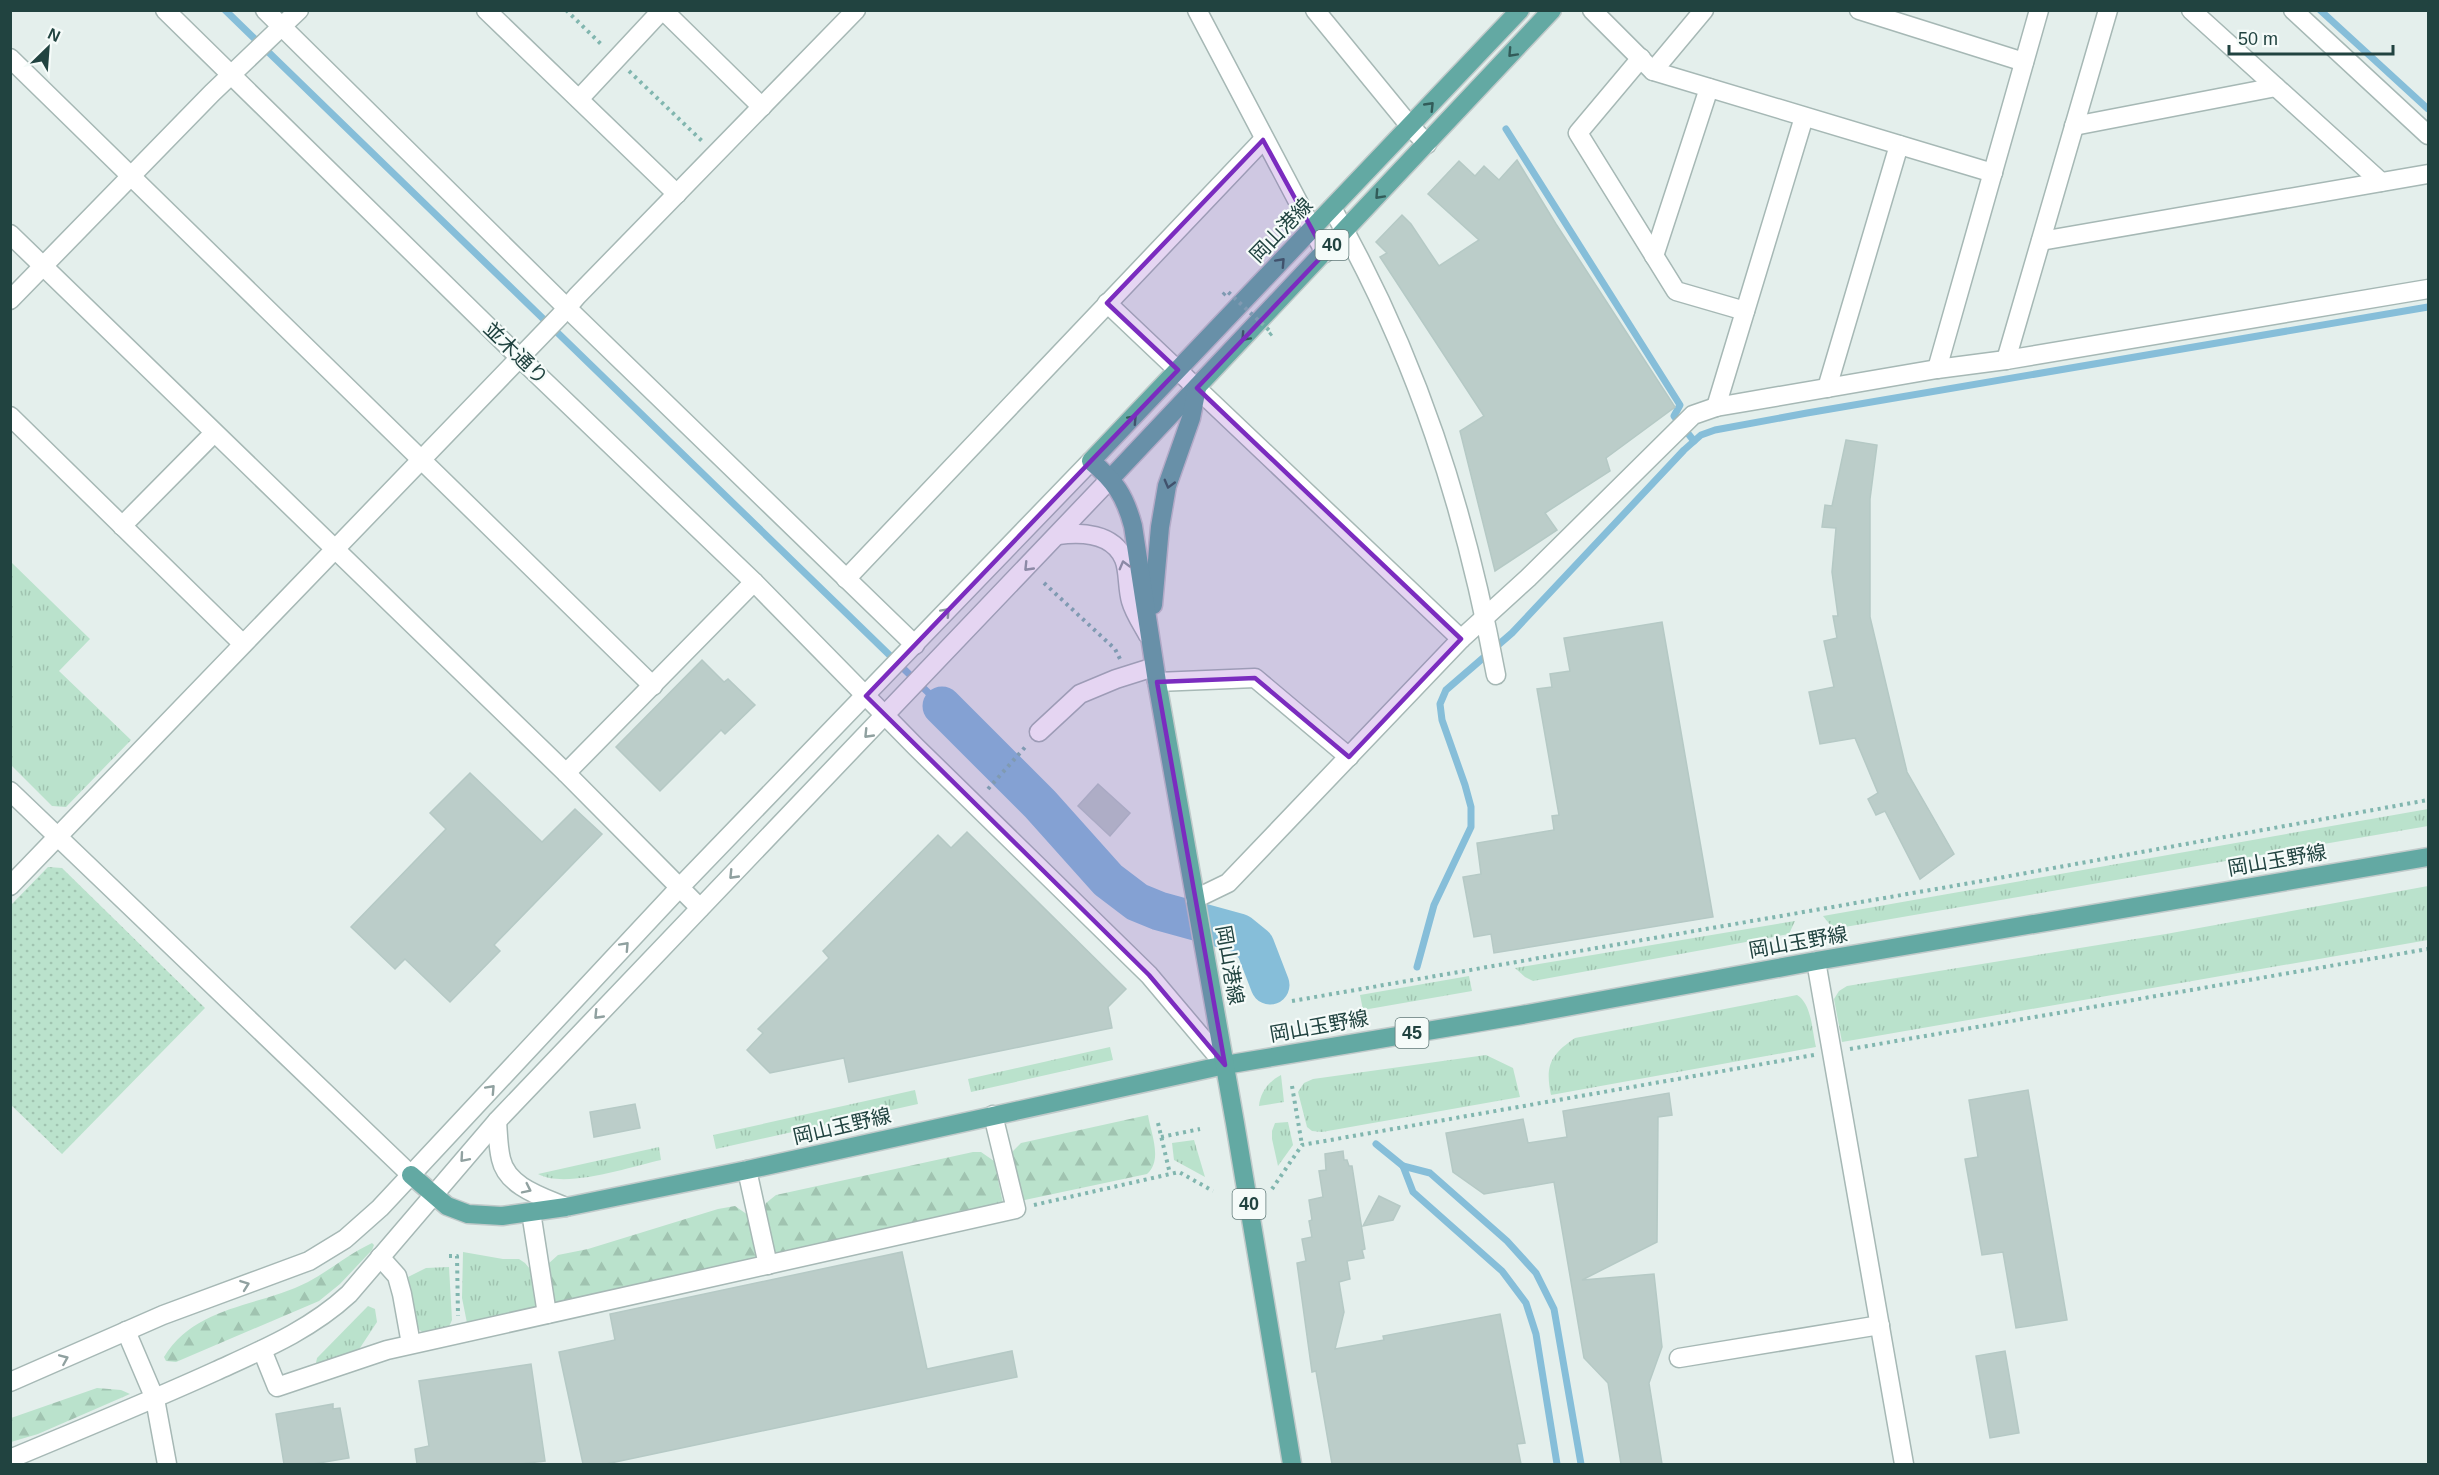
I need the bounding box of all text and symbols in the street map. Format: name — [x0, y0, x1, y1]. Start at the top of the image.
north arrow — [18, 18, 78, 78]
scale bar — [2229, 18, 2392, 56]
text: N — [45, 25, 63, 45]
text: 50 m — [2238, 29, 2278, 49]
one-way arrow — [1508, 47, 1519, 57]
one-way arrow — [1422, 102, 1433, 113]
one-way arrow — [1375, 189, 1386, 199]
street label: 岡山港線 — [1245, 194, 1317, 266]
road number: 40 — [1316, 230, 1348, 260]
one-way arrow — [1274, 258, 1285, 269]
street label: 並木通り — [480, 317, 552, 389]
one-way arrow — [1241, 331, 1252, 341]
one-way arrow — [1126, 416, 1137, 426]
one-way arrow — [1163, 479, 1176, 489]
one-way arrow — [1024, 560, 1035, 570]
one-way arrow — [1119, 560, 1132, 570]
one-way arrow — [939, 608, 950, 619]
one-way arrow — [865, 727, 876, 738]
street label: 岡山玉野線 — [2226, 840, 2328, 880]
one-way arrow — [729, 867, 740, 878]
street label: 岡山玉野線 — [1747, 922, 1849, 962]
street label: 岡山港線 — [1212, 924, 1248, 1006]
one-way arrow — [618, 943, 629, 953]
street label: 岡山玉野線 — [1268, 1006, 1370, 1046]
one-way arrow — [594, 1009, 605, 1019]
road number: 45 — [1396, 1018, 1428, 1048]
one-way arrow — [484, 1085, 495, 1096]
street label: 岡山玉野線 — [791, 1104, 893, 1148]
one-way arrow — [461, 1151, 472, 1162]
one-way arrow — [521, 1182, 531, 1193]
road number: 40 — [1232, 1189, 1266, 1219]
one-way arrow — [239, 1279, 249, 1292]
one-way arrow — [58, 1354, 69, 1366]

